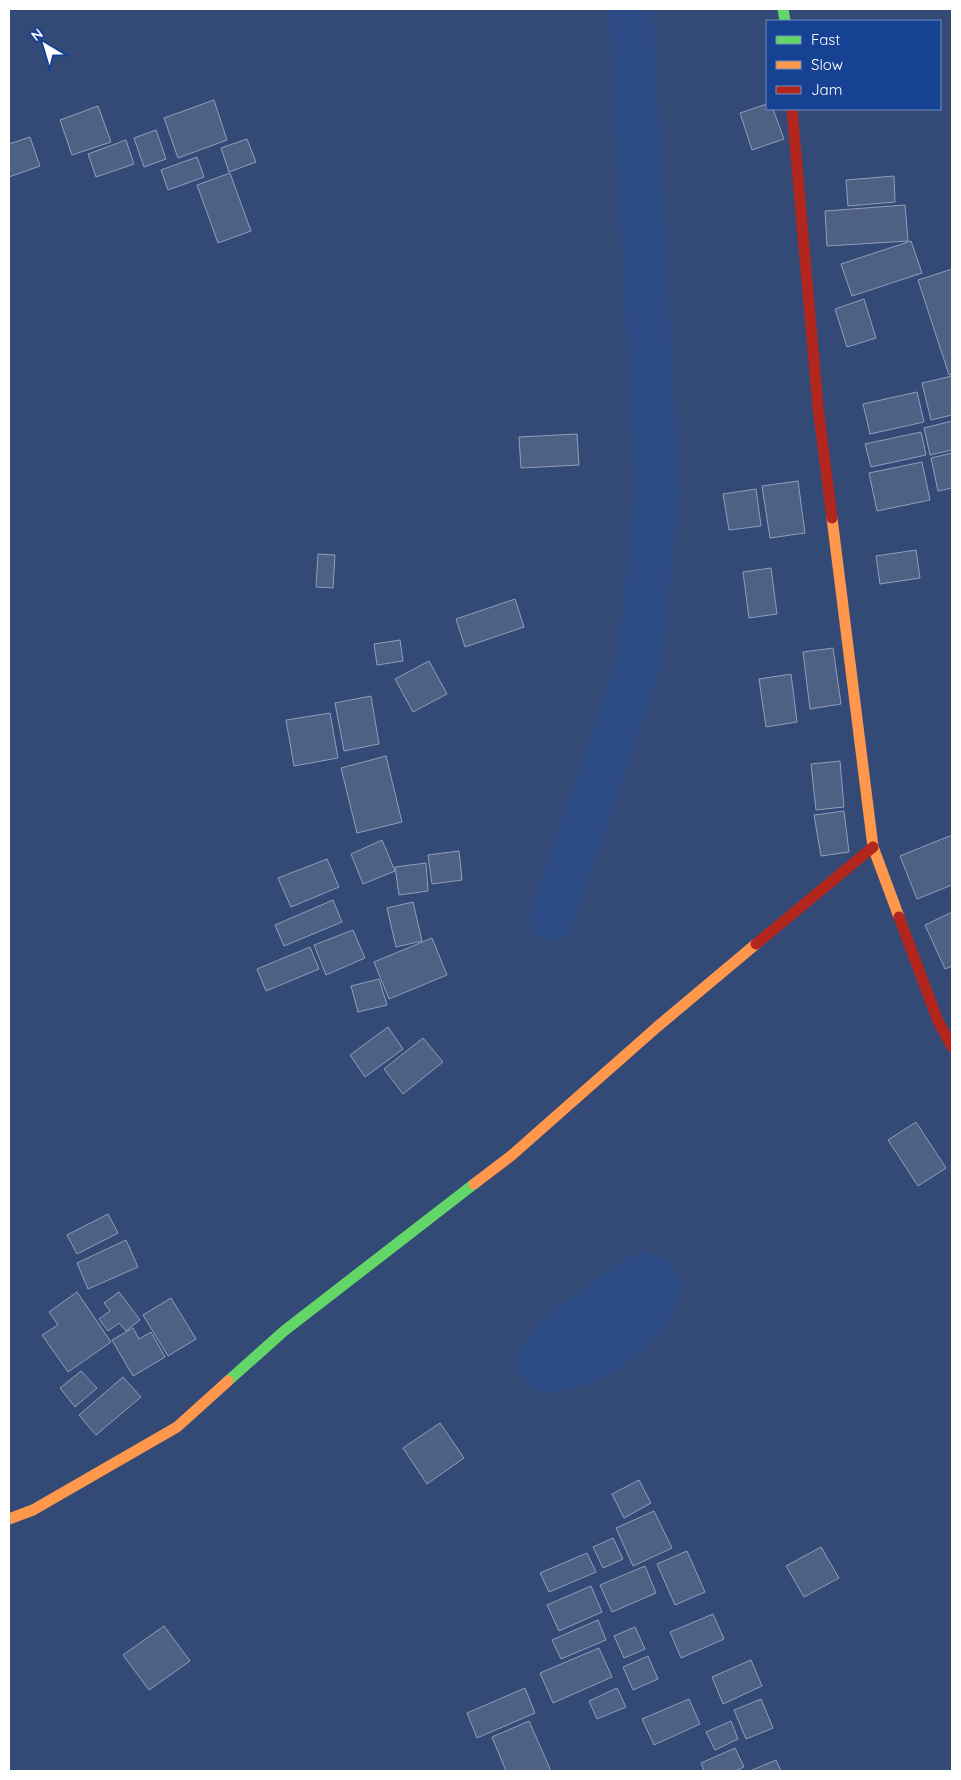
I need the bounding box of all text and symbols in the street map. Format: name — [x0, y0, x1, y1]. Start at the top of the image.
north arrow — [20, 20, 70, 70]
legend — [766, 20, 941, 110]
text: N — [27, 24, 47, 45]
text: Fast — [811, 30, 840, 49]
text: Slow — [811, 55, 843, 74]
text: Jam — [811, 80, 842, 99]

